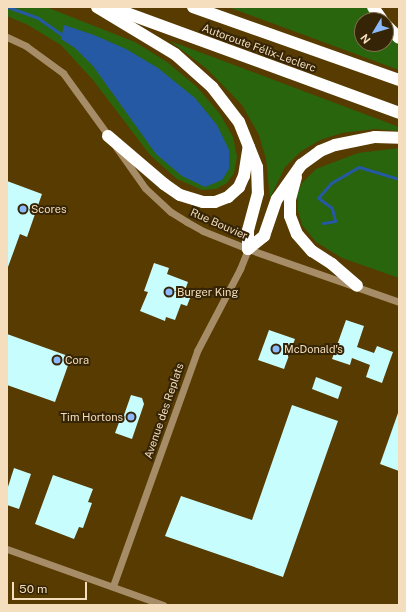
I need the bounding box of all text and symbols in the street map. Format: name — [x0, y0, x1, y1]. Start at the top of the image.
north arrow — [354, 12, 394, 52]
street label: Autoroute Félix-Leclerc — [200, 21, 318, 75]
text: N — [358, 32, 373, 46]
place label: Scores — [31, 202, 67, 216]
marker: Scores — [18, 204, 28, 214]
street label: Rue Bouvier — [188, 205, 250, 243]
place label: Burger King — [177, 285, 238, 299]
marker: Burger King — [164, 287, 174, 297]
place label: McDonald's — [284, 342, 343, 356]
marker: McDonald's — [271, 344, 281, 354]
place label: Cora — [65, 353, 89, 367]
marker: Cora — [52, 355, 62, 365]
street label: Avenue des Replats — [141, 361, 187, 461]
place label: Tim Hortons — [61, 410, 123, 424]
marker: Tim Hortons — [126, 412, 136, 422]
scale bar — [14, 574, 89, 600]
text: 50 m — [19, 582, 47, 596]

